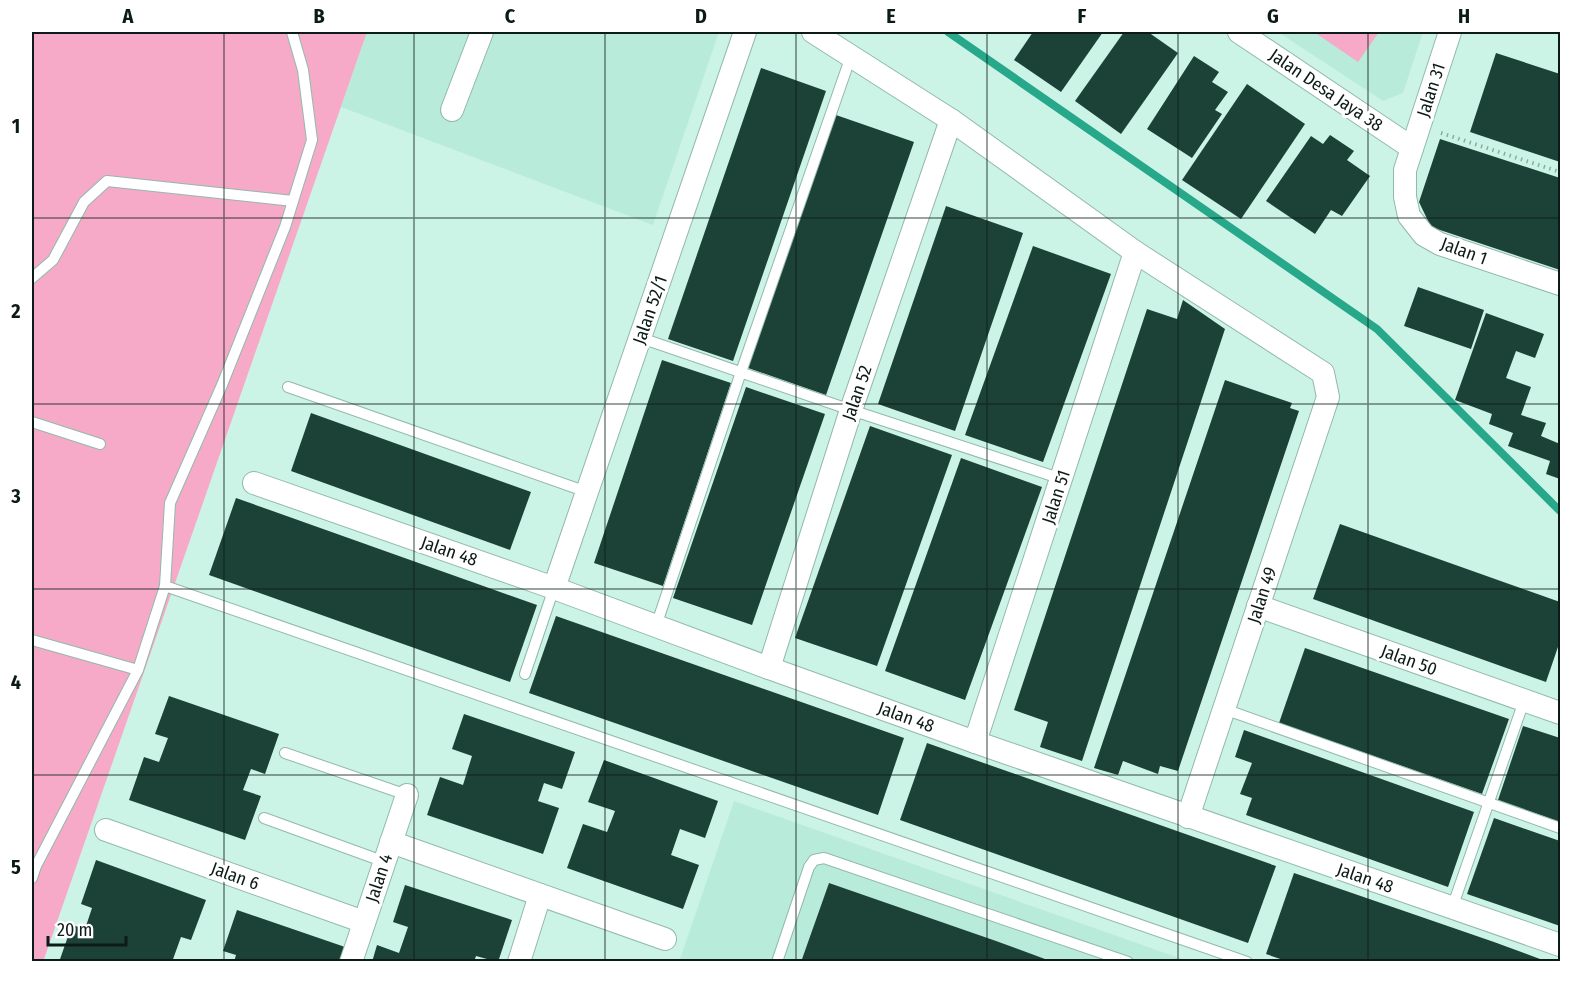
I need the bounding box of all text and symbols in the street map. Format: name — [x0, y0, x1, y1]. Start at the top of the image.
text: A — [122, 4, 135, 28]
text: B — [313, 4, 325, 28]
text: C — [505, 4, 516, 28]
text: D — [695, 4, 707, 28]
text: E — [886, 4, 896, 28]
text: F — [1078, 4, 1087, 28]
text: G — [1267, 4, 1279, 28]
text: H — [1458, 4, 1470, 28]
street label: Jalan Desa Jaya 38 — [1265, 44, 1387, 136]
street label: Jalan 31 — [1412, 60, 1450, 120]
text: 1 — [12, 114, 20, 138]
street label: Jalan 1 — [1438, 232, 1490, 270]
street label: Jalan 52/1 — [628, 273, 672, 347]
text: 2 — [10, 299, 21, 323]
street label: Jalan 52 — [837, 363, 877, 423]
street label: Jalan 51 — [1037, 467, 1075, 527]
text: 3 — [10, 484, 21, 508]
street label: Jalan 48 — [418, 531, 480, 571]
street label: Jalan 49 — [1243, 564, 1281, 626]
street label: Jalan 50 — [1378, 640, 1440, 680]
text: 4 — [11, 670, 21, 694]
street label: Jalan 48 — [875, 697, 937, 737]
street label: Jalan 4 — [361, 851, 397, 905]
text: 5 — [11, 855, 21, 879]
street label: Jalan 6 — [208, 857, 262, 895]
street label: Jalan 48 — [1334, 858, 1396, 898]
scale bar — [48, 909, 126, 947]
text: 20 m — [57, 919, 92, 941]

